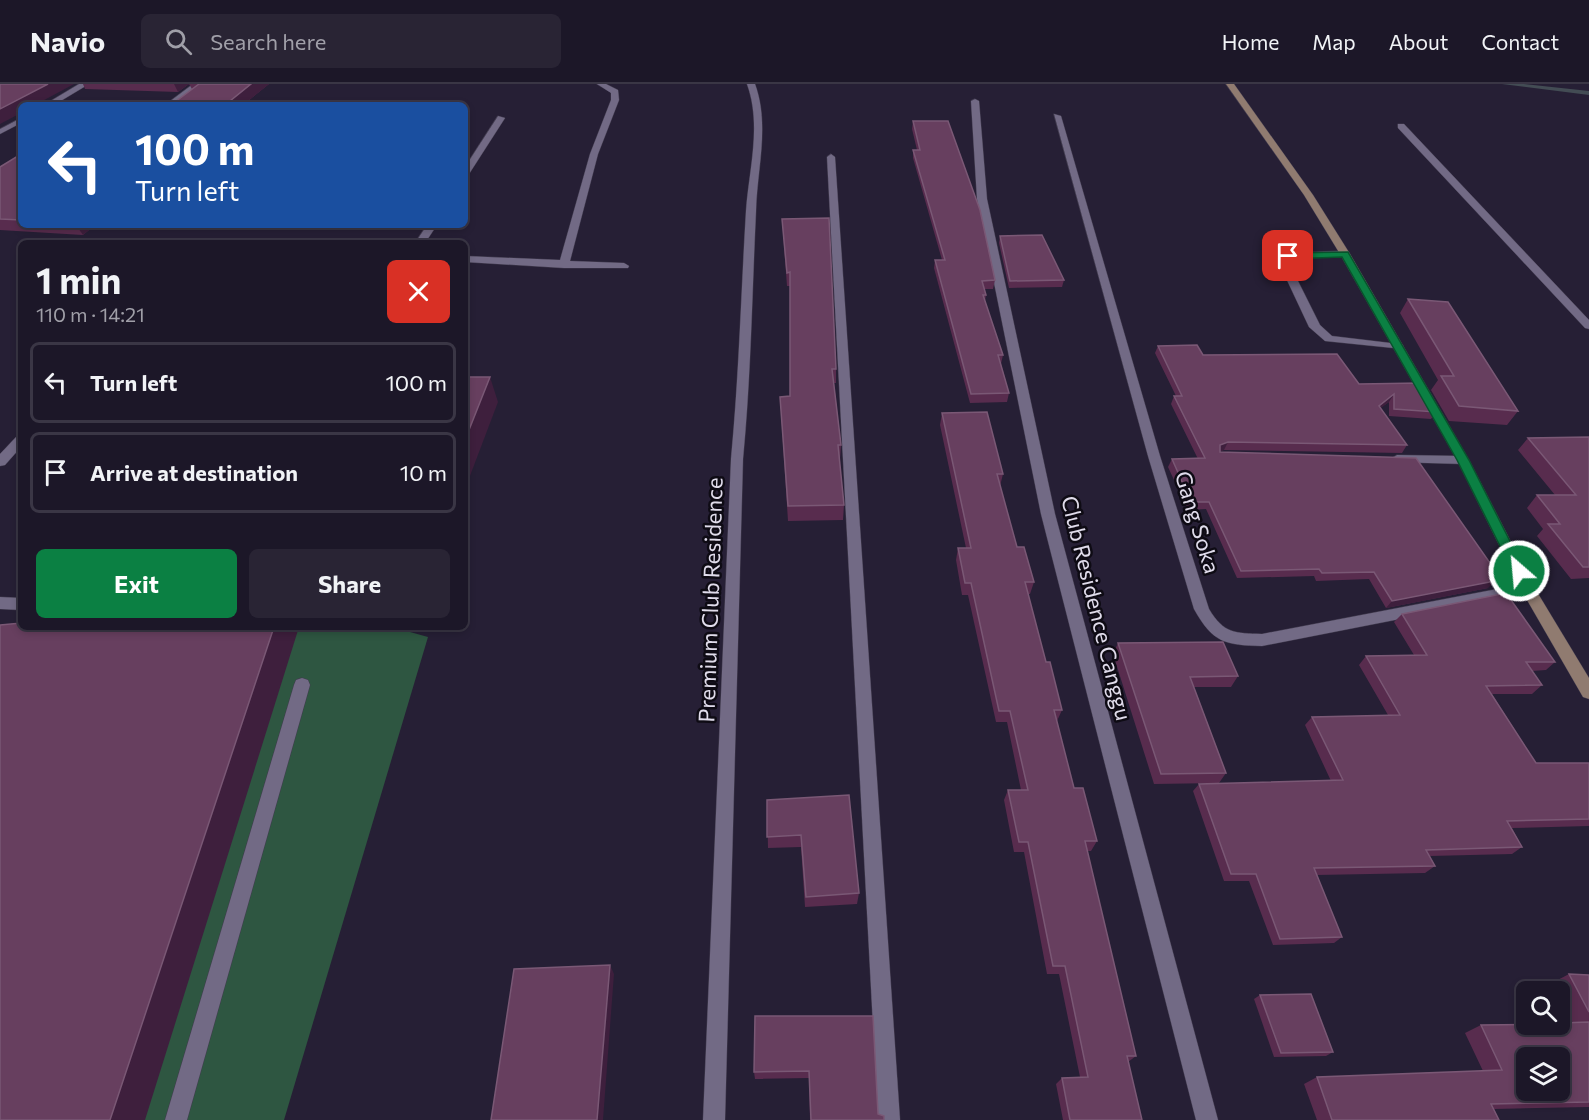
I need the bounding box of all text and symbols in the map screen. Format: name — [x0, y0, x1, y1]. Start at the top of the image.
search box — [141, 14, 561, 68]
text: Navio — [30, 24, 105, 58]
icon: search — [162, 25, 195, 58]
text: Search here — [210, 28, 326, 55]
text: Home — [1222, 29, 1279, 54]
text: Map — [1312, 29, 1356, 54]
text: About — [1389, 29, 1448, 54]
text: Contact — [1481, 29, 1559, 54]
text: 100 m — [135, 122, 255, 174]
icon: left — [36, 126, 114, 204]
text: Turn left — [135, 174, 239, 207]
pin — [1262, 230, 1313, 281]
icon: arrive — [1271, 239, 1304, 272]
text: 1 min — [36, 257, 121, 301]
button: close — [387, 260, 450, 323]
text: 110 m · 14:21 — [36, 302, 145, 326]
icon: left — [39, 366, 72, 399]
text: Turn left — [90, 369, 177, 396]
text: 100 m — [385, 369, 447, 396]
icon: arrive — [39, 456, 72, 489]
text: Arrive at destination — [90, 459, 298, 486]
text: 10 m — [400, 459, 447, 486]
street label: Gang Soka — [1170, 467, 1226, 577]
street label: Premium Club Residence — [692, 477, 728, 723]
street label: Club Residence Canggu — [1056, 493, 1138, 723]
position arrow — [1487, 539, 1551, 603]
button: Exit — [36, 549, 237, 618]
button: Share — [249, 549, 450, 618]
map controls — [1516, 981, 1570, 1101]
button: search — [1516, 981, 1570, 1035]
button: layers — [1516, 1047, 1570, 1101]

